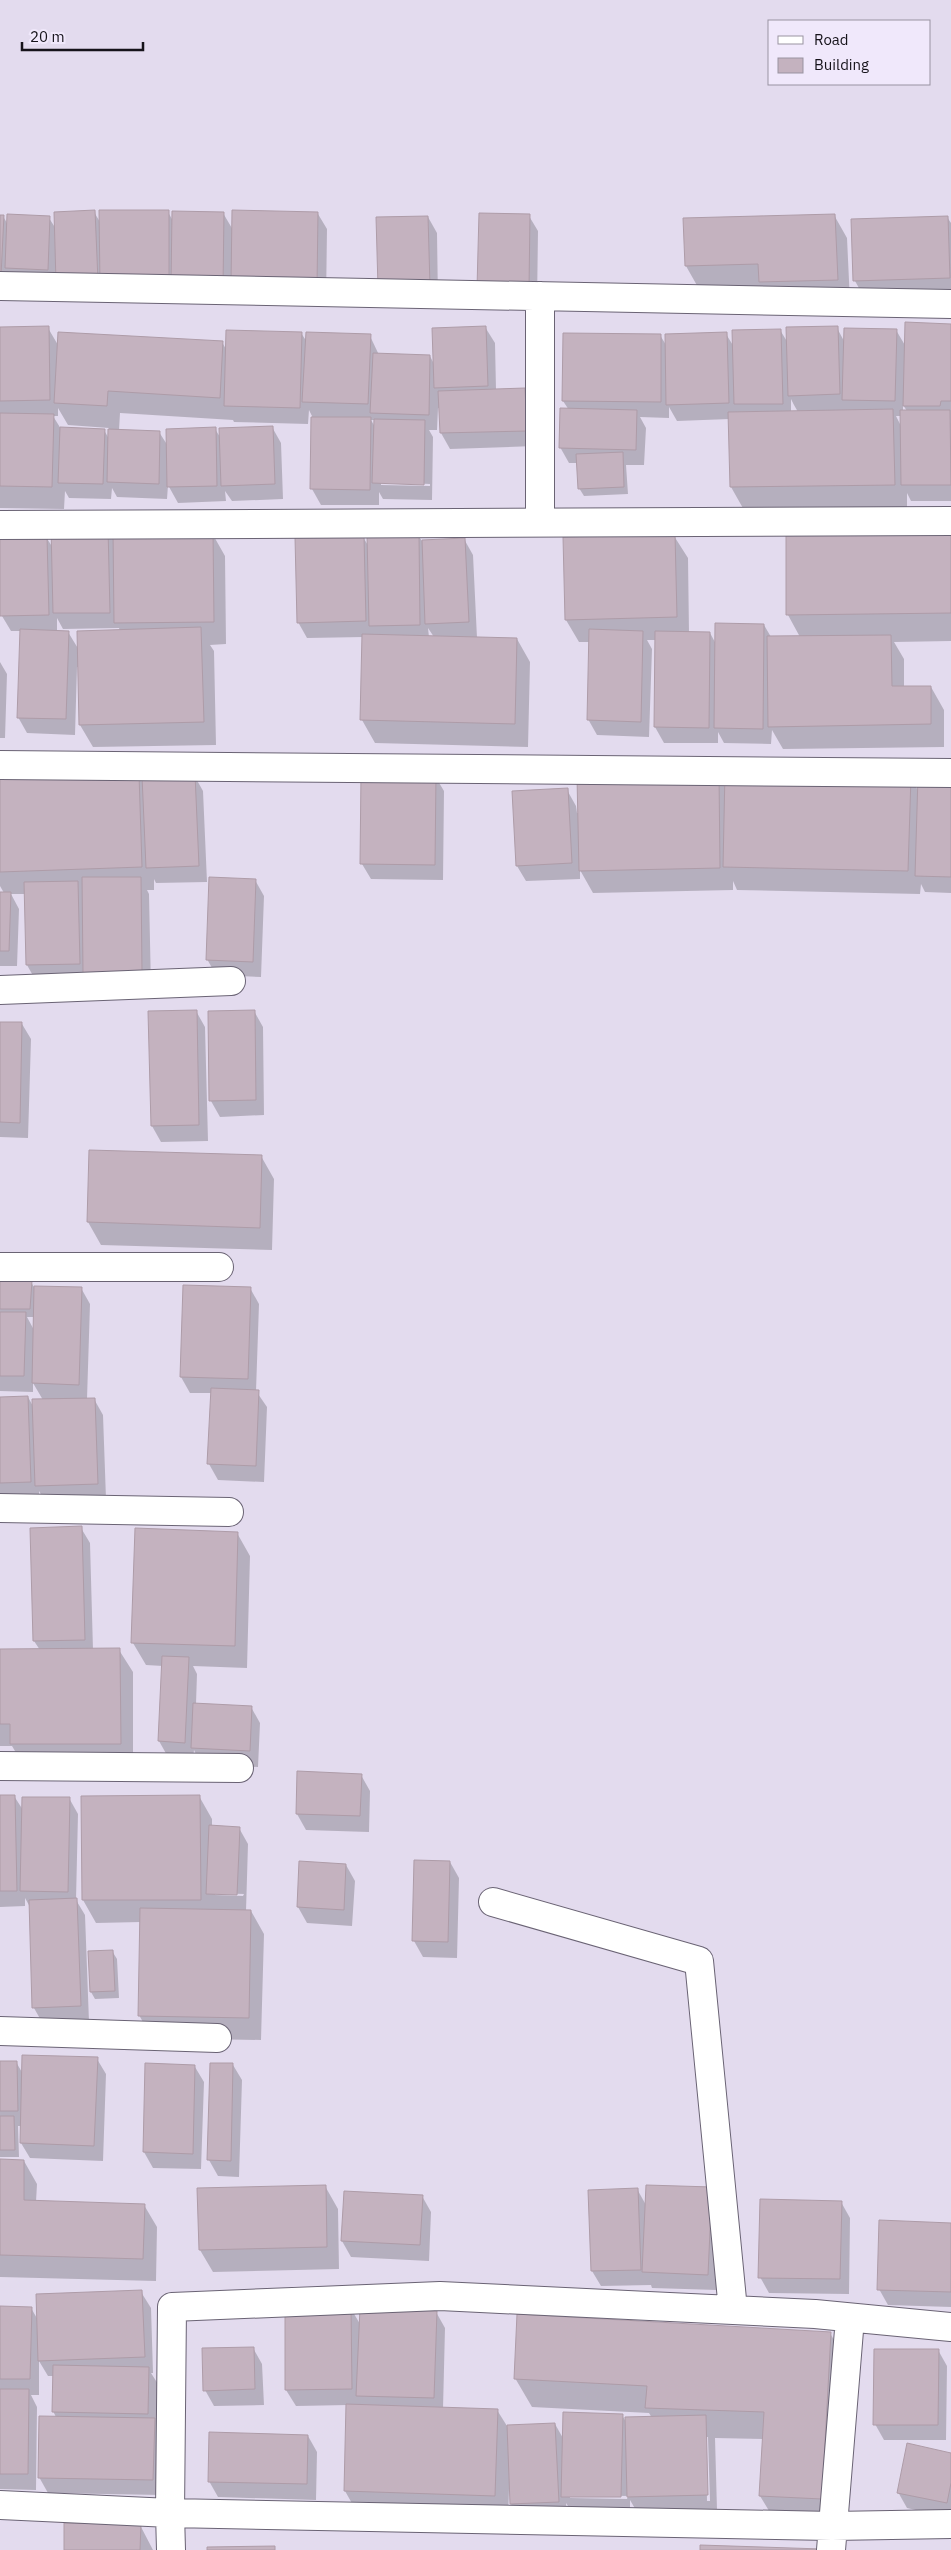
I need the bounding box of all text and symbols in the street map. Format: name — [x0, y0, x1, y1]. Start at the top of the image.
scale bar — [22, 20, 144, 52]
legend — [768, 20, 931, 85]
text: 20 m — [30, 27, 65, 46]
text: Road — [814, 30, 849, 49]
text: Building — [814, 55, 869, 74]

